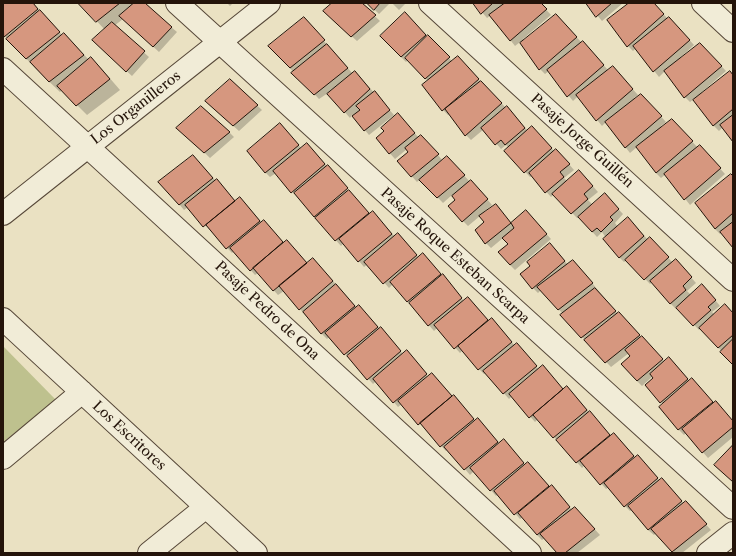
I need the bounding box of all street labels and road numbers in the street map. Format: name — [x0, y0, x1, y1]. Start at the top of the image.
street label: Los Organilleros — [88, 68, 184, 148]
street label: Pasaje Jorge Guillén — [527, 90, 637, 192]
street label: Pasaje Roque Esteban Scarpa — [377, 185, 533, 327]
street label: Pasaje Pedro de Ona — [211, 258, 323, 364]
street label: Los Escritores — [89, 398, 169, 474]

